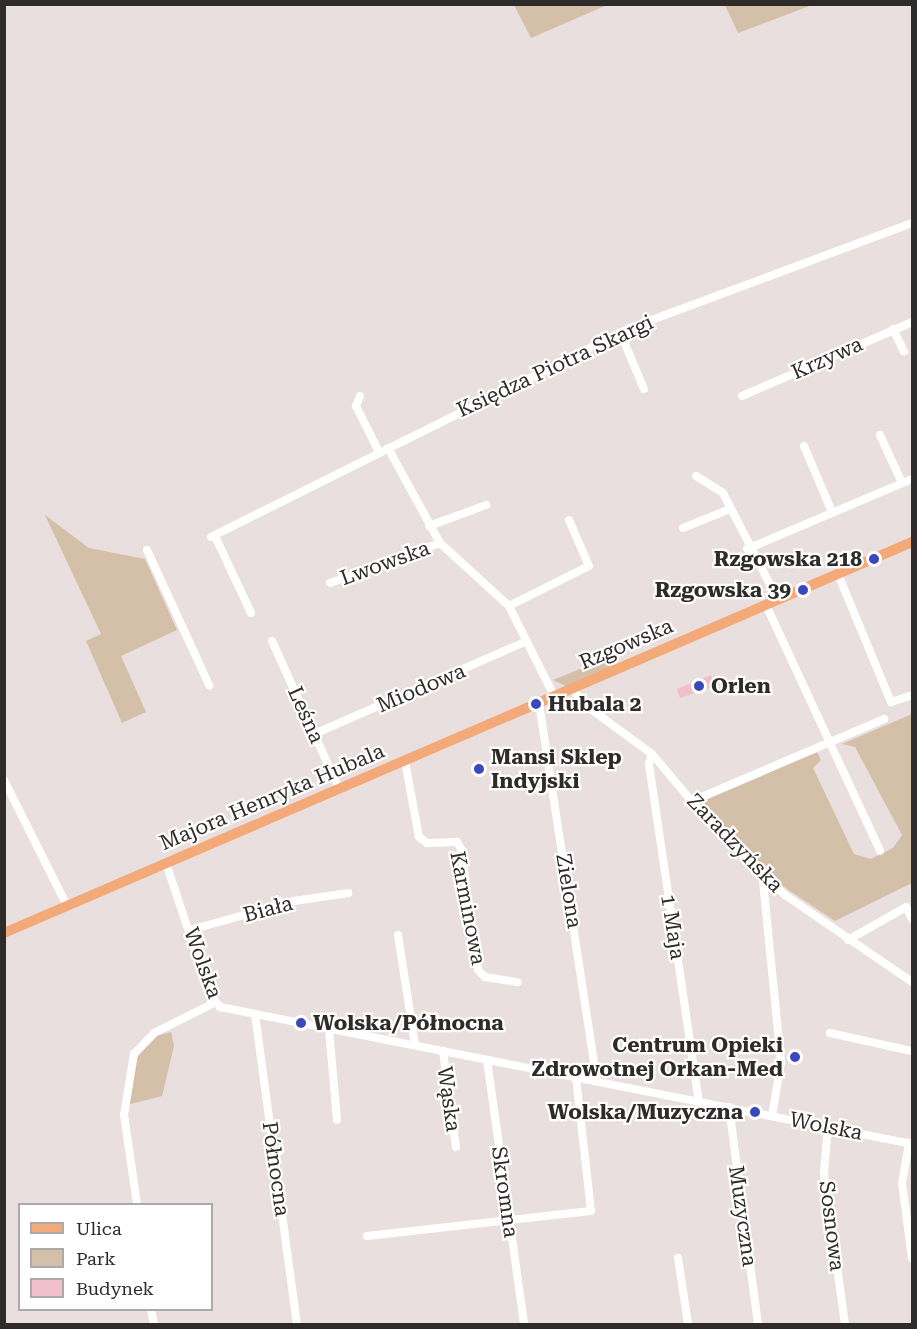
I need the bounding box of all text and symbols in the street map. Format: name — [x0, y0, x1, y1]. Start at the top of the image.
street label: Księdza Piotra Skargi — [453, 309, 657, 423]
street label: Krzywa — [787, 331, 867, 385]
street label: Lwowska — [337, 535, 433, 591]
place label: Rzgowska 218 — [714, 546, 862, 572]
marker: Rzgowska 218 — [867, 552, 881, 566]
place label: Rzgowska 39 — [655, 577, 791, 603]
marker: Rzgowska 39 — [796, 583, 810, 597]
street label: Rzgowska — [575, 613, 677, 675]
street label: Miodowa — [373, 658, 469, 718]
place label: Orlen — [711, 673, 771, 699]
marker: Orlen — [692, 679, 706, 693]
street label: Leśna — [282, 683, 330, 747]
place label: Hubala 2 — [548, 691, 642, 717]
marker: Hubala 2 — [529, 697, 543, 711]
street label: Majora Henryka Hubala — [156, 738, 388, 856]
place label: Mansi Sklep Indyjski — [491, 744, 622, 794]
marker: Mansi Sklep Indyjski — [472, 762, 486, 776]
street label: Zaradzyńska — [682, 788, 788, 898]
street label: Karminowa — [445, 849, 491, 967]
street label: Zielona — [551, 852, 587, 930]
street label: Biała — [241, 890, 295, 928]
street label: 1 Maja — [655, 893, 691, 961]
street label: Wolska — [179, 924, 227, 1002]
place label: Wolska/Północna — [313, 1010, 504, 1036]
marker: Wolska/Północna — [294, 1016, 308, 1030]
place label: Centrum Opieki Zdrowotnej Orkan-Med — [532, 1032, 783, 1082]
marker: Centrum Opieki Zdrowotnej Orkan-Med — [788, 1050, 802, 1064]
street label: Wąska — [432, 1065, 466, 1133]
place label: Wolska/Muzyczna — [548, 1099, 743, 1125]
marker: Wolska/Muzyczna — [748, 1105, 762, 1119]
street label: Wolska — [787, 1107, 865, 1145]
street label: Północna — [257, 1120, 295, 1218]
street label: Skromna — [486, 1145, 524, 1239]
street label: Muzyczna — [723, 1164, 763, 1268]
street label: Sosnowa — [814, 1179, 850, 1273]
legend — [18, 1203, 213, 1311]
text: Ulica — [76, 1218, 122, 1239]
text: Park — [76, 1248, 116, 1269]
text: Budynek — [76, 1278, 154, 1299]

